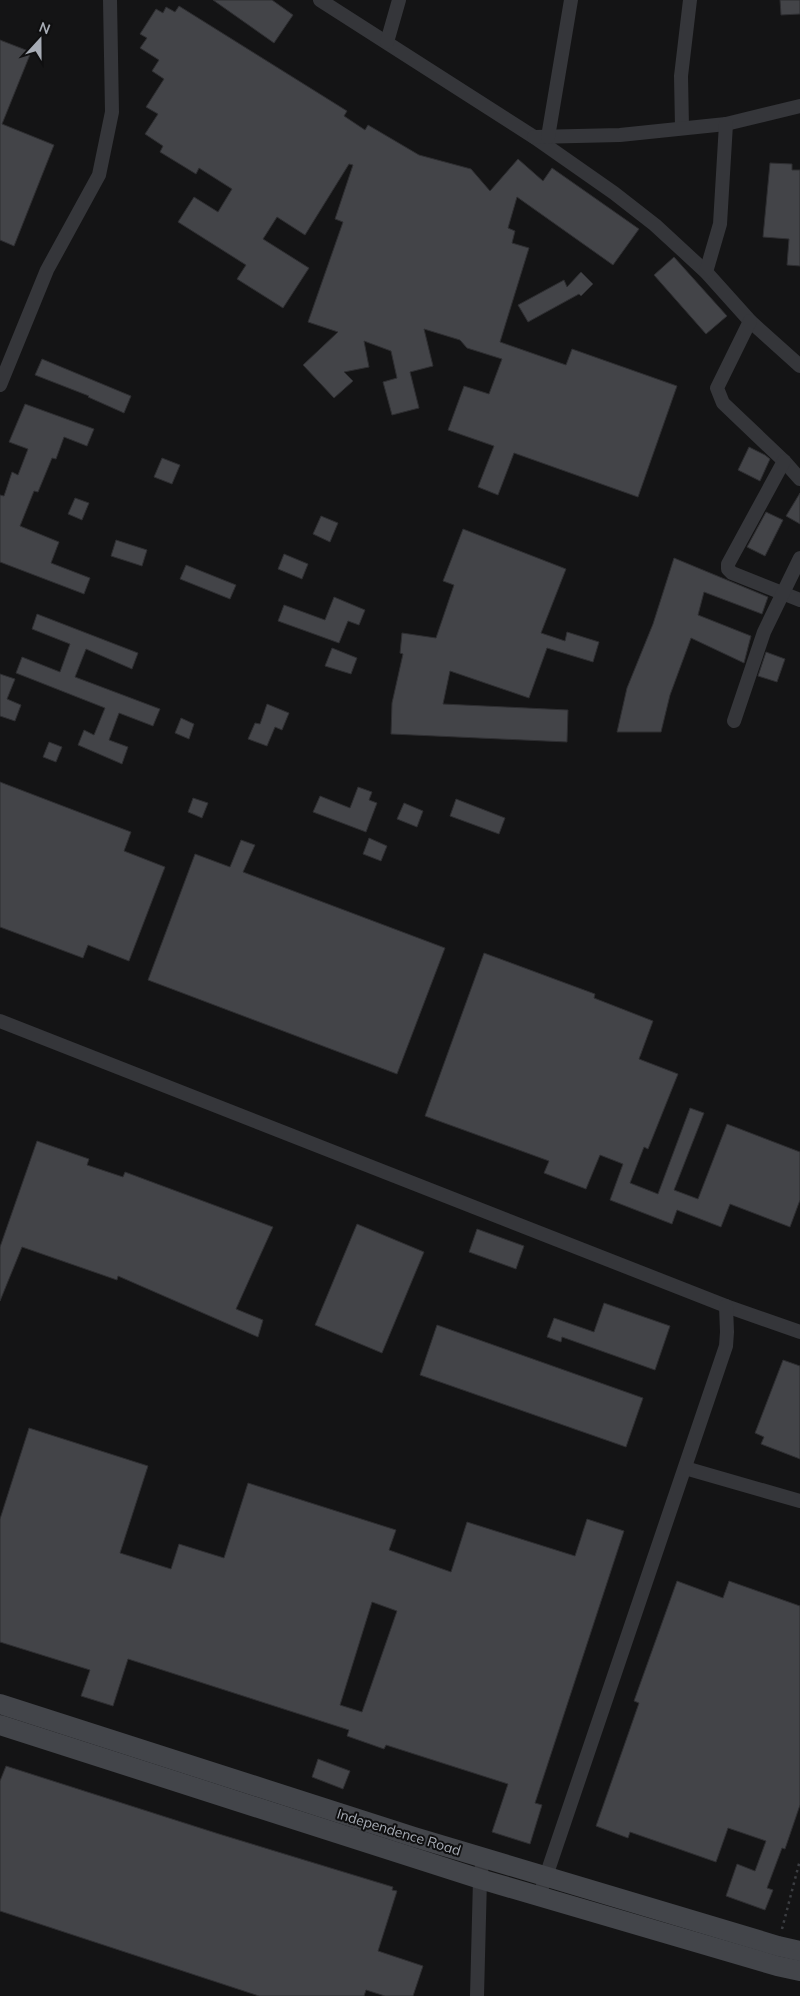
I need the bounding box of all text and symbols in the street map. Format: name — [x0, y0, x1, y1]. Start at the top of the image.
north arrow — [15, 15, 65, 65]
text: N — [36, 18, 53, 38]
street label: Independence Road — [335, 1805, 463, 1859]

